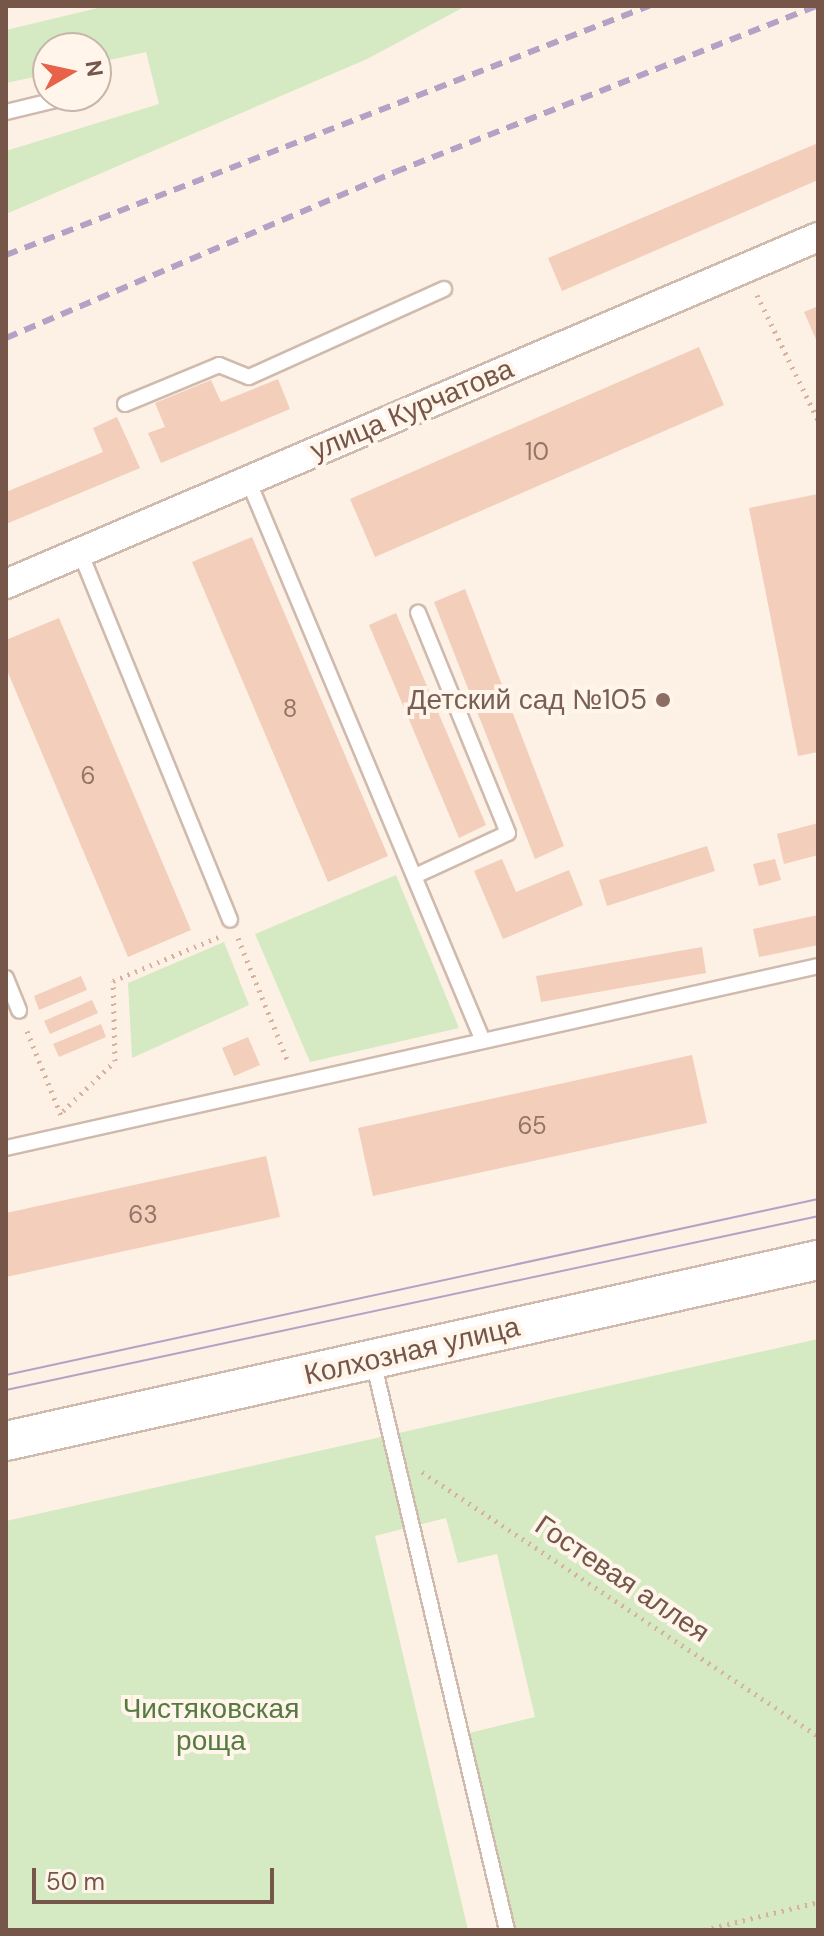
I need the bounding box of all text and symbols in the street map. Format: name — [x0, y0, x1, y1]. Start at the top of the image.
north arrow — [32, 32, 112, 112]
text: N — [79, 58, 110, 79]
street label: улица Курчатова — [305, 352, 519, 468]
house number: 10 — [525, 438, 549, 466]
place label: Детский сад №105 — [408, 683, 647, 717]
marker: Детский сад №105 — [654, 691, 672, 709]
house number: 8 — [283, 695, 297, 723]
house number: 6 — [80, 762, 96, 790]
house number: 65 — [517, 1112, 547, 1140]
house number: 63 — [128, 1201, 158, 1229]
street label: Колхозная улица — [301, 1310, 523, 1392]
street label: Гостевая аллея — [529, 1508, 715, 1650]
park label: Чистяковская роща — [123, 1692, 299, 1758]
scale bar — [36, 1852, 278, 1902]
text: 50 m — [46, 1866, 105, 1897]

